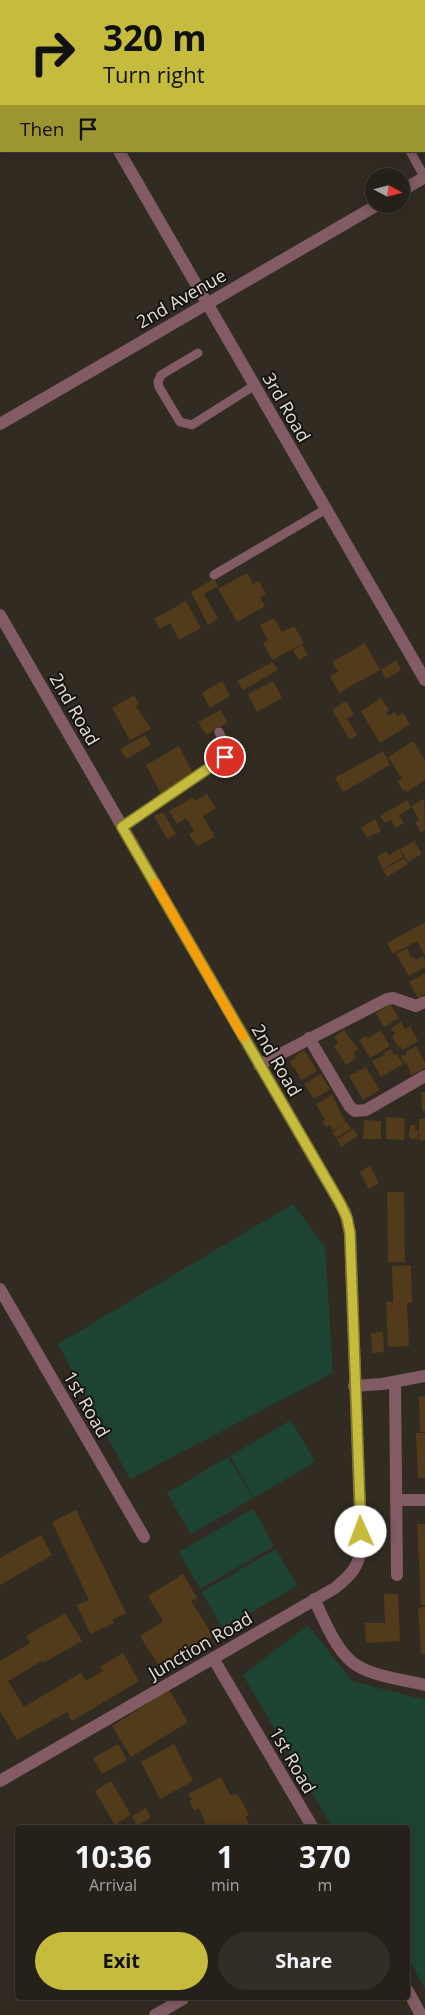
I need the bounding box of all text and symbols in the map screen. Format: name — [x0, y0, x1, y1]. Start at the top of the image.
text: 320 m — [103, 14, 207, 61]
icon: right — [20, 20, 85, 85]
text: Turn right — [103, 59, 205, 89]
icon: arrive — [74, 115, 102, 143]
text: Then — [20, 116, 64, 142]
north arrow — [365, 168, 410, 212]
map controls — [365, 168, 410, 213]
street label: 2nd Avenue — [132, 263, 230, 333]
street label: 3rd Road — [258, 368, 316, 446]
street label: 2nd Road — [45, 668, 105, 750]
pin — [204, 736, 246, 778]
icon: arrive — [211, 743, 239, 771]
street label: 2nd Road — [247, 1019, 307, 1101]
street label: 1st Road — [58, 1366, 116, 1442]
position arrow — [334, 1505, 386, 1557]
street label: Junction Road — [142, 1606, 256, 1685]
street label: 1st Road — [264, 1722, 322, 1798]
text: 10:36 — [74, 1836, 152, 1877]
text: 1 — [217, 1836, 234, 1877]
text: 370 — [299, 1836, 351, 1877]
text: Arrival — [89, 1874, 137, 1896]
text: min — [211, 1874, 240, 1896]
text: m — [317, 1874, 332, 1896]
button: Exit — [35, 1932, 208, 1990]
button: Share — [218, 1932, 390, 1990]

